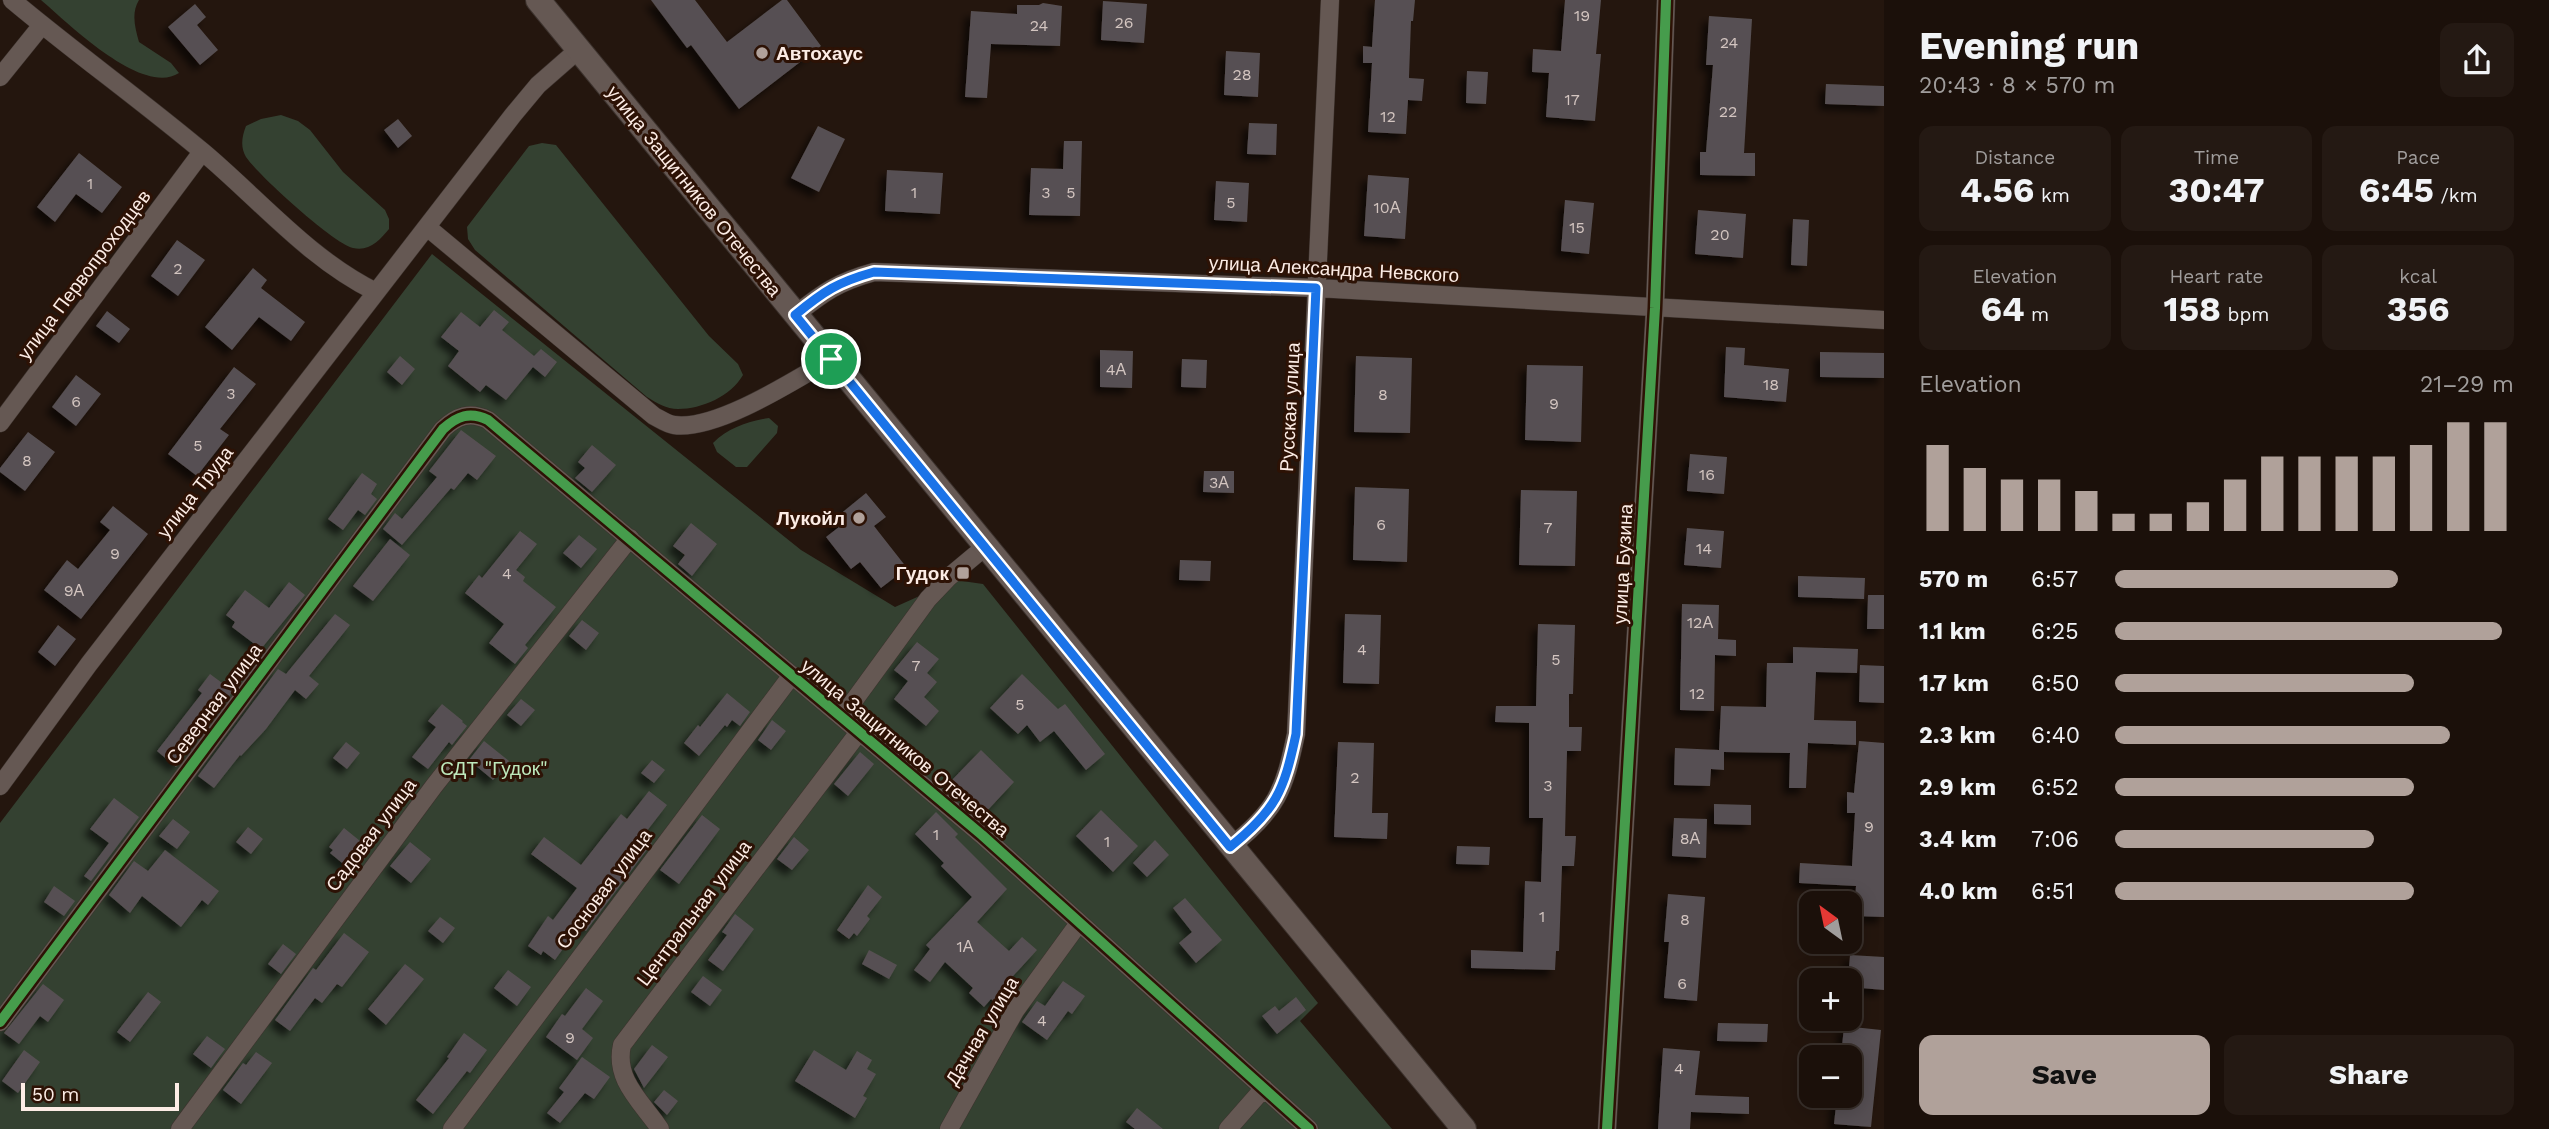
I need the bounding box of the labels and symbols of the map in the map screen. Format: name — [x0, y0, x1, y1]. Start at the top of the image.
house number: 19 — [1574, 6, 1590, 25]
house number: 26 — [1114, 13, 1134, 32]
house number: 24 — [1030, 16, 1049, 35]
house number: 24 — [1720, 33, 1739, 52]
place label: Автохаус — [776, 42, 864, 65]
marker: Автохаус — [754, 45, 770, 61]
house number: 28 — [1232, 65, 1252, 84]
street label: улица Защитников Отечества — [602, 81, 787, 301]
house number: 17 — [1564, 90, 1580, 109]
house number: 22 — [1719, 102, 1737, 121]
house number: 12 — [1380, 107, 1396, 126]
house number: 1 — [87, 174, 93, 193]
house number: 1 — [911, 183, 917, 202]
house number: 3 — [1041, 183, 1051, 202]
house number: 5 — [1066, 183, 1076, 202]
street label: улица Первопроходцев — [13, 185, 155, 365]
house number: 5 — [1226, 193, 1236, 212]
house number: 10А — [1374, 198, 1401, 217]
house number: 15 — [1569, 218, 1585, 237]
house number: 20 — [1710, 225, 1730, 244]
street label: улица Александра Невского — [1208, 251, 1460, 287]
house number: 2 — [173, 259, 183, 278]
pin — [801, 329, 861, 389]
street label: Русская улица — [1275, 341, 1305, 472]
house number: 4А — [1106, 360, 1127, 379]
house number: 18 — [1763, 375, 1779, 394]
house number: 3 — [226, 384, 236, 403]
house number: 8 — [1378, 385, 1388, 404]
house number: 6 — [71, 392, 81, 411]
house number: 9 — [1549, 394, 1559, 413]
house number: 5 — [193, 436, 203, 455]
street label: улица Труда — [152, 441, 238, 542]
house number: 8 — [22, 451, 32, 470]
house number: 16 — [1699, 465, 1715, 484]
house number: 3А — [1209, 473, 1229, 492]
street label: улица Бузина — [1608, 503, 1638, 625]
place label: Лукойл — [776, 507, 845, 530]
marker: Лукойл — [851, 510, 867, 526]
house number: 6 — [1376, 515, 1386, 534]
house number: 7 — [1544, 518, 1553, 537]
house number: 14 — [1696, 539, 1712, 558]
house number: 9 — [110, 544, 120, 563]
place label: Гудок — [896, 562, 949, 585]
house number: 4 — [502, 564, 512, 583]
marker: Гудок — [955, 565, 971, 581]
house number: 9А — [64, 581, 85, 600]
house number: 12А — [1687, 613, 1713, 632]
street label: Северная улица — [161, 639, 267, 769]
house number: 4 — [1357, 640, 1367, 659]
house number: 5 — [1551, 650, 1561, 669]
street label: улица Защитников Отечества — [796, 654, 1014, 842]
house number: 7 — [912, 656, 921, 675]
house number: 12 — [1689, 684, 1705, 703]
house number: 5 — [1015, 695, 1025, 714]
park label: СДТ "Гудок" — [440, 757, 548, 780]
house number: 2 — [1350, 768, 1360, 787]
street label: Садовая улица — [321, 774, 421, 896]
house number: 3 — [1543, 776, 1553, 795]
house number: 9 — [1864, 817, 1874, 836]
street label: Сосновая улица — [551, 824, 657, 954]
house number: 1 — [933, 825, 939, 844]
house number: 8А — [1680, 829, 1701, 848]
house number: 1 — [1104, 832, 1110, 851]
street label: Центральная улица — [632, 835, 756, 990]
north arrow — [1799, 891, 1862, 954]
house number: 1 — [1539, 907, 1545, 926]
house number: 8 — [1680, 910, 1690, 929]
house number: 1А — [957, 937, 974, 956]
street label: Дачная улица — [940, 972, 1024, 1090]
house number: 6 — [1677, 974, 1687, 993]
house number: 4 — [1037, 1011, 1047, 1030]
house number: 9 — [565, 1028, 575, 1047]
house number: 4 — [1674, 1059, 1684, 1078]
scale bar — [21, 1080, 178, 1112]

